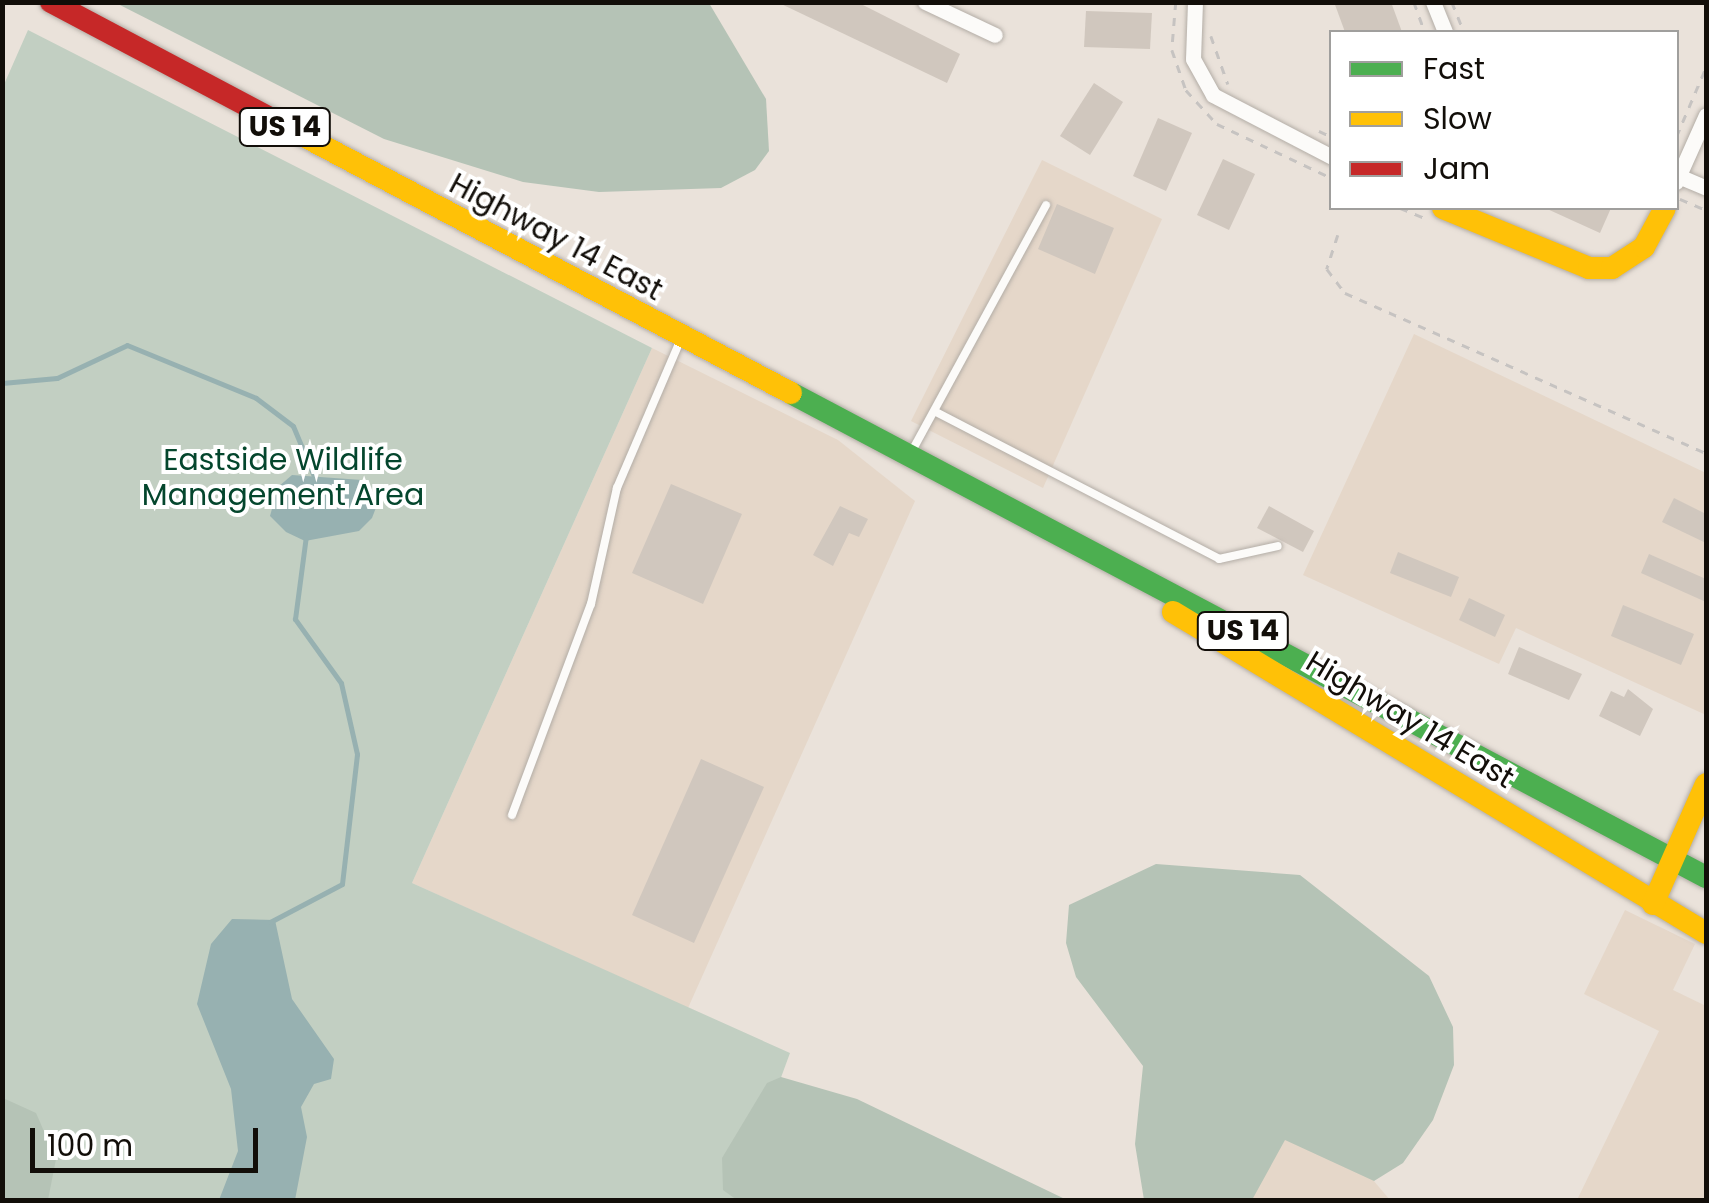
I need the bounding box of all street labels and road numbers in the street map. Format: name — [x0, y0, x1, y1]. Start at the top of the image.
road number: US 14 — [238, 104, 332, 150]
street label: Highway 14 East — [443, 166, 669, 308]
road number: US 14 — [1196, 608, 1290, 654]
street label: Highway 14 East — [1300, 644, 1520, 796]

